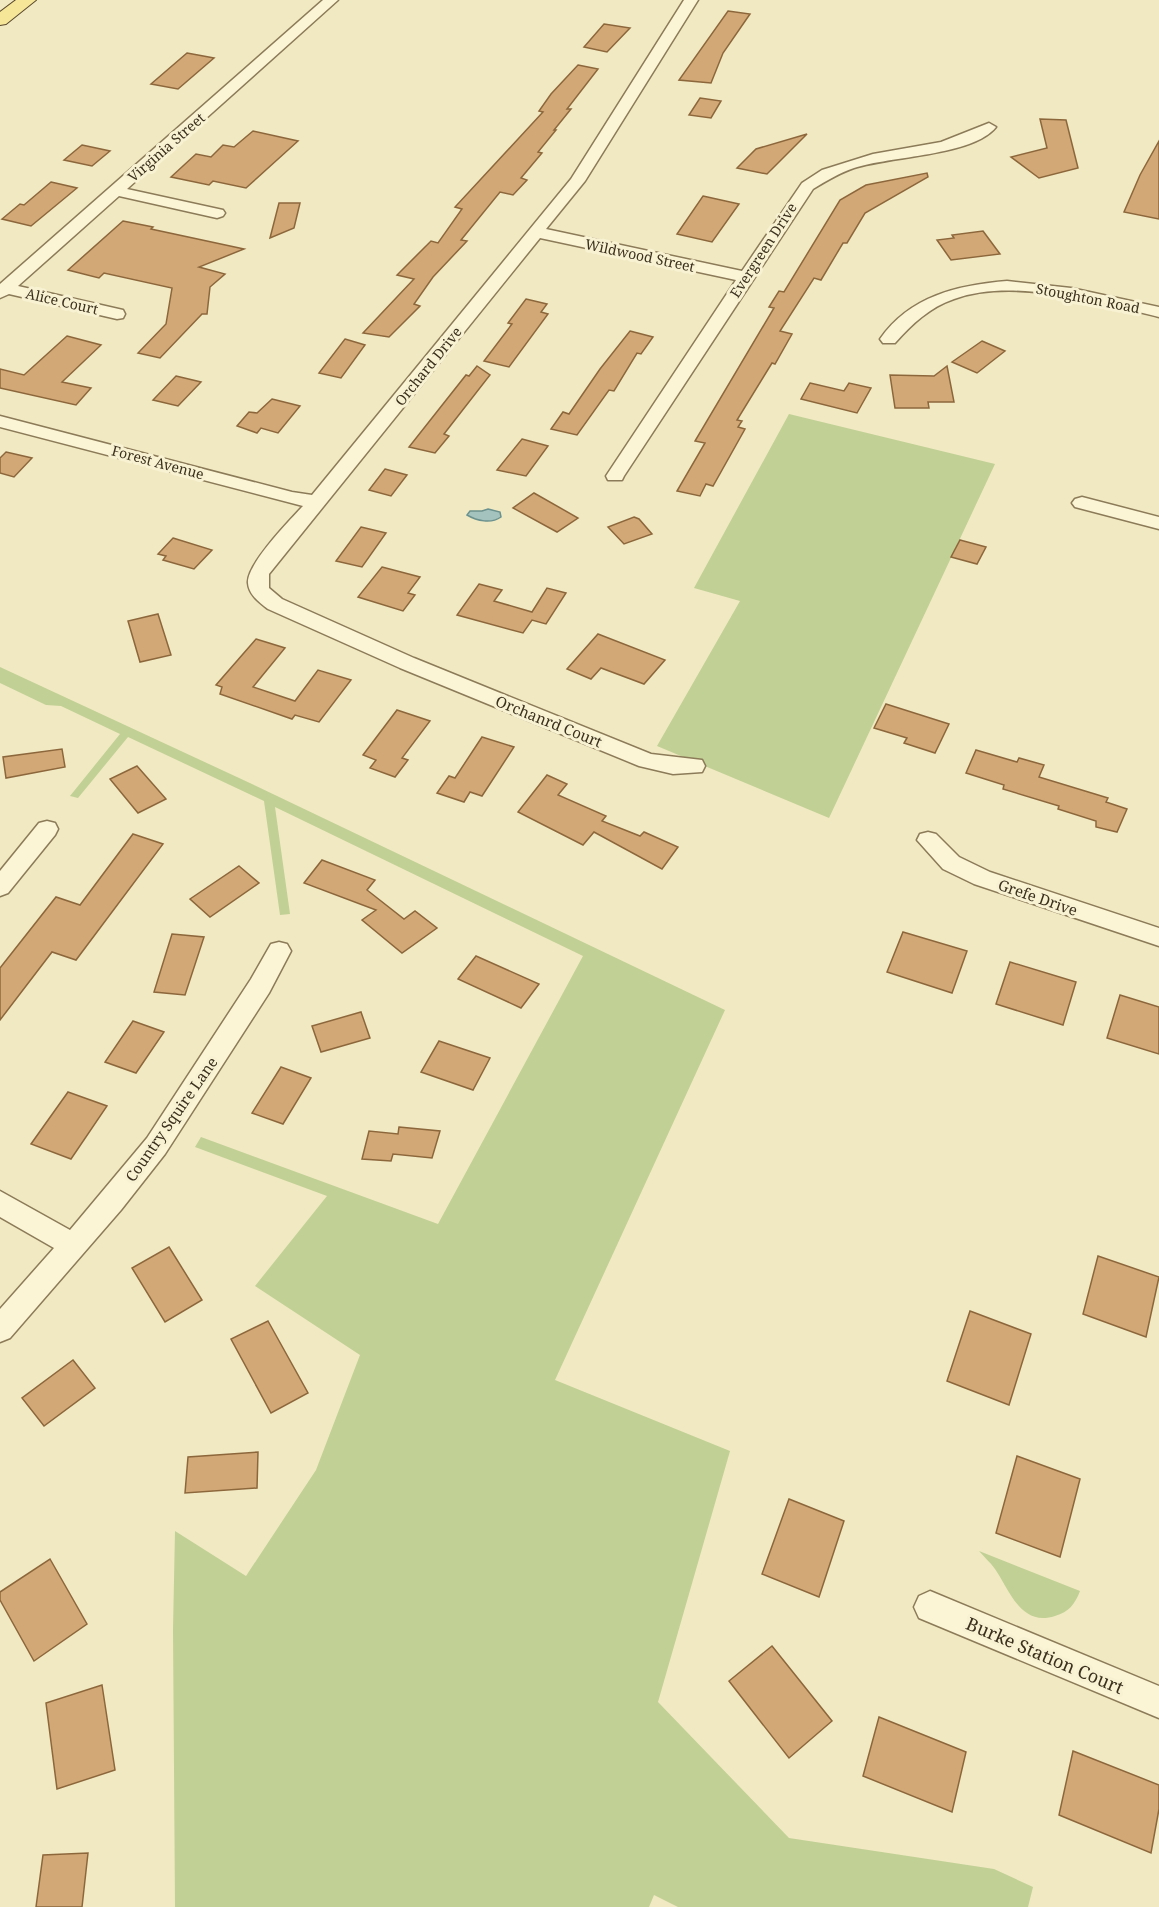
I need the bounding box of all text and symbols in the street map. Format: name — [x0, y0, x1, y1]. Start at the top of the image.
street label: Virginia Street — [123, 108, 209, 186]
street label: Evergreen Drive — [725, 199, 801, 301]
street label: Wildwood Street — [583, 234, 697, 276]
street label: Stoughton Road — [1034, 279, 1142, 317]
street label: Alice Court — [24, 283, 100, 319]
street label: Orchard Drive — [390, 323, 466, 409]
street label: Forest Avenue — [110, 441, 206, 483]
street label: Orchanrd Court — [493, 691, 605, 751]
street label: Grefe Drive — [996, 874, 1080, 920]
street label: Country Squire Lane — [120, 1053, 222, 1185]
street label: Burke Station Court — [963, 1611, 1127, 1699]

